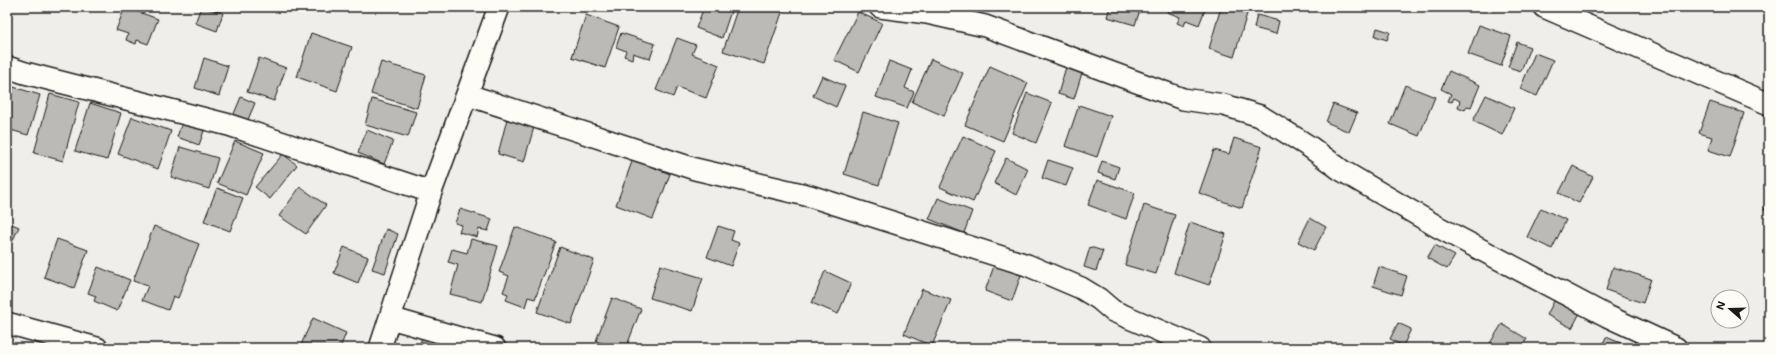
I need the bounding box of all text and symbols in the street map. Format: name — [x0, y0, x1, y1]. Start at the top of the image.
north arrow — [1710, 289, 1750, 329]
text: N — [1712, 299, 1729, 312]

